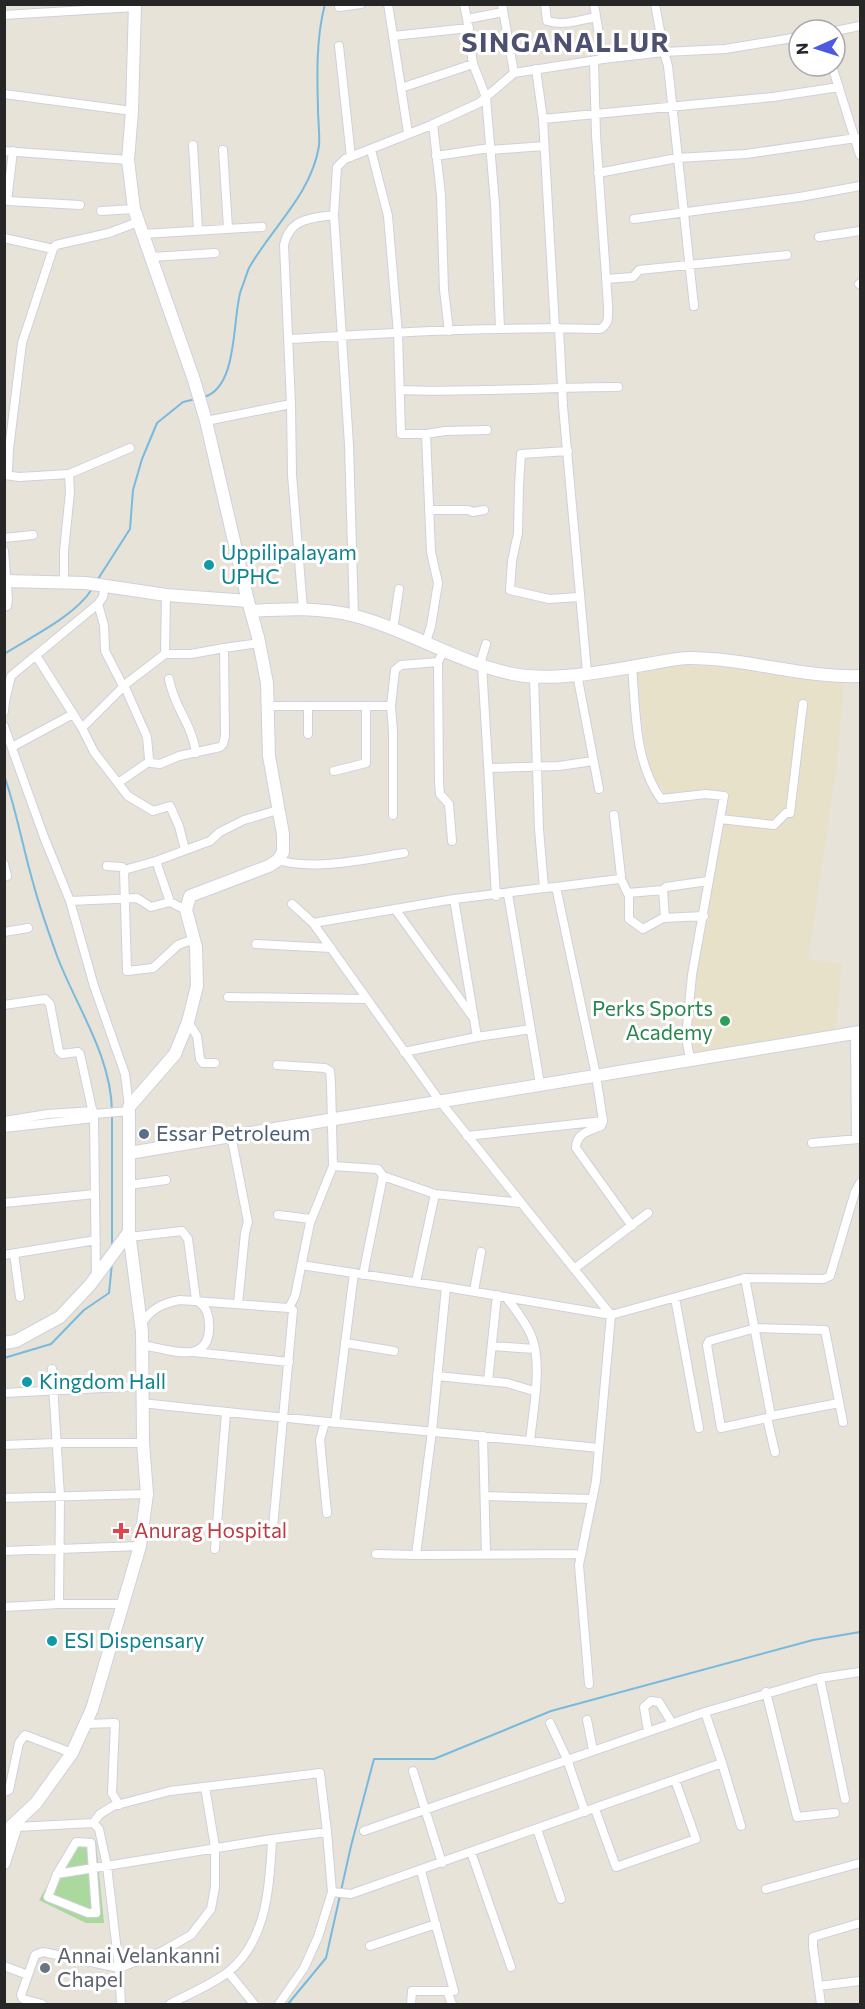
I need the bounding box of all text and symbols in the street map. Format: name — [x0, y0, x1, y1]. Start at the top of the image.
north arrow — [787, 18, 847, 78]
district label: SINGANALLUR — [461, 25, 671, 58]
text: N — [792, 42, 811, 55]
place label: Uppilipalayam UPHC — [221, 539, 357, 588]
marker: Uppilipalayam UPHC — [202, 558, 216, 572]
place label: Perks Sports Academy — [592, 995, 713, 1044]
marker: Perks Sports Academy — [718, 1014, 732, 1028]
place label: Essar Petroleum — [156, 1120, 310, 1145]
marker: Essar Petroleum — [137, 1127, 151, 1141]
place label: Kingdom Hall — [39, 1368, 166, 1393]
marker: Kingdom Hall — [20, 1375, 34, 1389]
place label: Anurag Hospital — [134, 1517, 287, 1542]
marker: Anurag Hospital — [112, 1522, 130, 1540]
place label: ESI Dispensary — [64, 1627, 205, 1652]
marker: ESI Dispensary — [45, 1634, 59, 1648]
place label: Annai Velankanni Chapel — [57, 1942, 220, 1991]
marker: Annai Velankanni Chapel — [38, 1961, 52, 1975]

